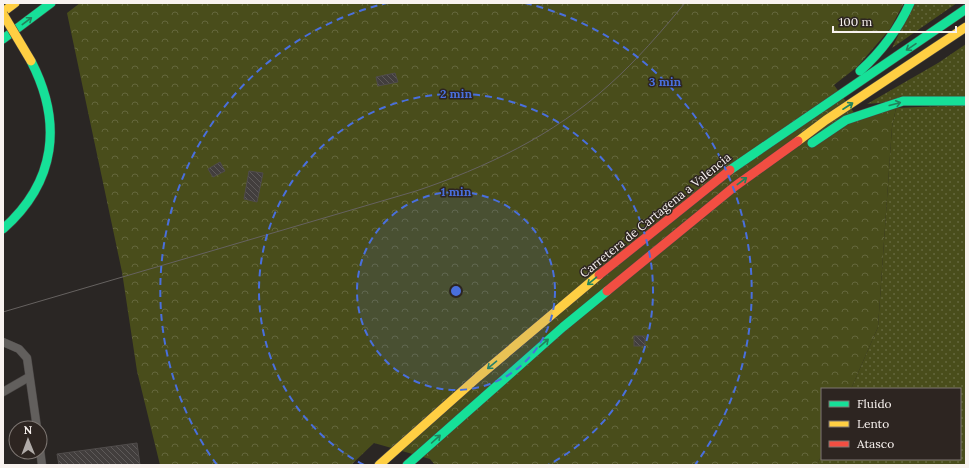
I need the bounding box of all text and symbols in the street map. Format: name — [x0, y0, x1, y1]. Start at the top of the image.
scale bar — [833, 8, 956, 34]
text: 100 m — [839, 14, 872, 29]
one-way arrow — [21, 17, 32, 25]
one-way arrow — [905, 43, 916, 51]
text: 3 min — [649, 74, 682, 89]
text: 2 min — [440, 86, 472, 101]
one-way arrow — [888, 100, 901, 107]
one-way arrow — [842, 102, 853, 110]
street label: Carretera de Cartagena a Valencia — [576, 149, 734, 281]
one-way arrow — [736, 177, 747, 185]
text: 1 min — [441, 184, 472, 199]
one-way arrow — [586, 277, 597, 286]
centre of rings — [449, 284, 463, 298]
one-way arrow — [538, 339, 549, 348]
one-way arrow — [487, 361, 498, 370]
legend — [821, 388, 961, 460]
text: Fluido — [857, 396, 892, 411]
text: Lento — [857, 416, 889, 431]
north arrow — [8, 420, 48, 460]
text: N — [23, 423, 33, 437]
one-way arrow — [431, 434, 441, 444]
text: Atasco — [856, 436, 894, 451]

